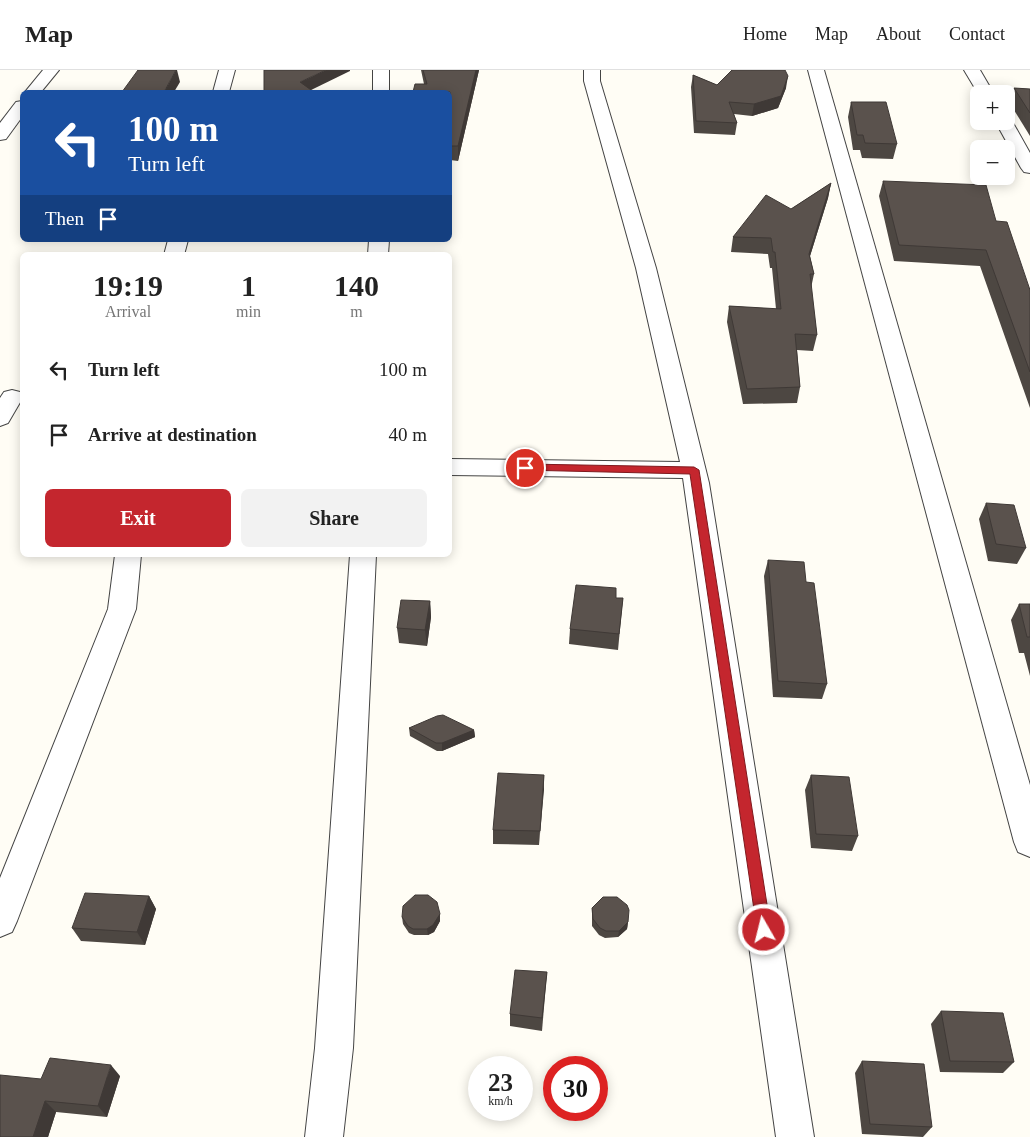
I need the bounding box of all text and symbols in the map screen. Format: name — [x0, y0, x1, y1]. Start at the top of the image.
text: Map — [25, 21, 73, 47]
text: Home — [743, 24, 787, 44]
text: Map — [815, 24, 848, 44]
text: About — [876, 24, 921, 44]
text: Contact — [949, 24, 1005, 44]
map controls — [970, 85, 1015, 185]
button: + — [970, 85, 1015, 130]
icon: left — [45, 110, 110, 175]
text: 100 m — [128, 110, 218, 149]
button: − — [970, 140, 1015, 185]
text: Turn left — [128, 151, 205, 176]
icon: arrive — [94, 205, 122, 233]
text: Then — [45, 208, 84, 229]
text: 19:19 — [93, 269, 163, 302]
text: 1 — [241, 269, 256, 302]
text: 140 — [334, 269, 379, 302]
text: Arrival — [105, 303, 151, 320]
text: min — [236, 303, 261, 320]
text: m — [350, 303, 363, 320]
icon: left — [45, 356, 73, 384]
text: Turn left — [88, 359, 160, 380]
text: 100 m — [379, 359, 427, 380]
icon: arrive — [45, 421, 73, 449]
text: Arrive at destination — [88, 424, 257, 445]
text: 40 m — [388, 424, 427, 445]
pin — [504, 447, 546, 489]
icon: arrive — [511, 454, 539, 482]
button: Exit — [45, 489, 231, 547]
button: Share — [241, 489, 427, 547]
position arrow — [737, 903, 789, 955]
speed limit sign: 30 — [543, 1056, 608, 1121]
text: 23 — [488, 1069, 513, 1096]
text: km/h — [488, 1094, 513, 1108]

